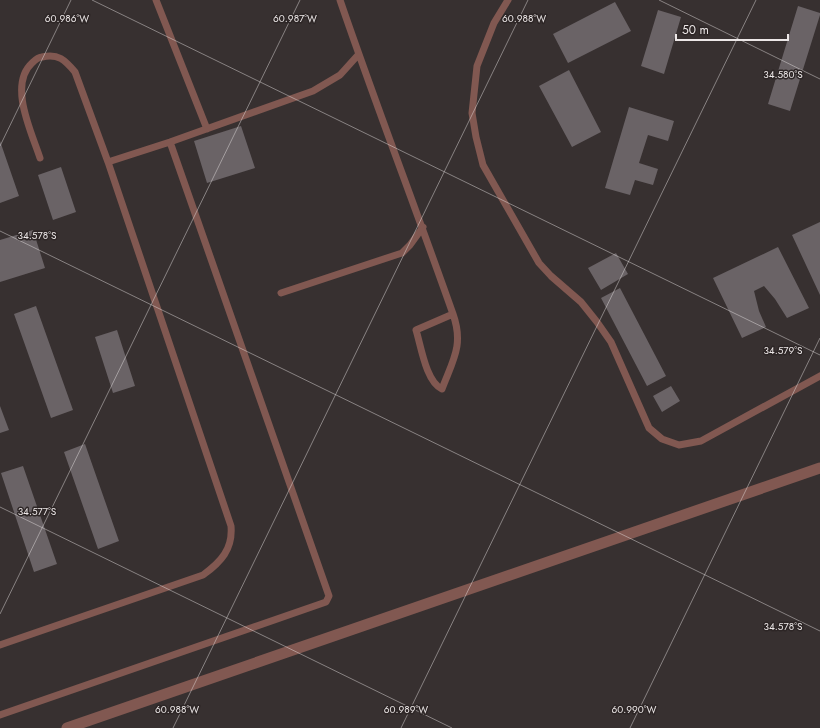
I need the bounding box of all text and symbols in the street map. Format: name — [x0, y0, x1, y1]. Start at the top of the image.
text: 60.986°W — [45, 11, 89, 26]
text: 60.987°W — [273, 11, 317, 26]
text: 60.988°W — [502, 11, 546, 26]
scale bar — [676, 16, 788, 42]
text: 50 m — [682, 21, 709, 39]
text: 34.580°S — [763, 67, 803, 82]
text: 34.578°S — [18, 228, 57, 243]
text: 34.579°S — [763, 343, 803, 358]
text: 34.577°S — [18, 504, 57, 519]
text: 34.578°S — [764, 619, 803, 634]
text: 60.988°W — [155, 702, 199, 717]
text: 60.989°W — [384, 702, 428, 717]
text: 60.990°W — [612, 702, 657, 717]

